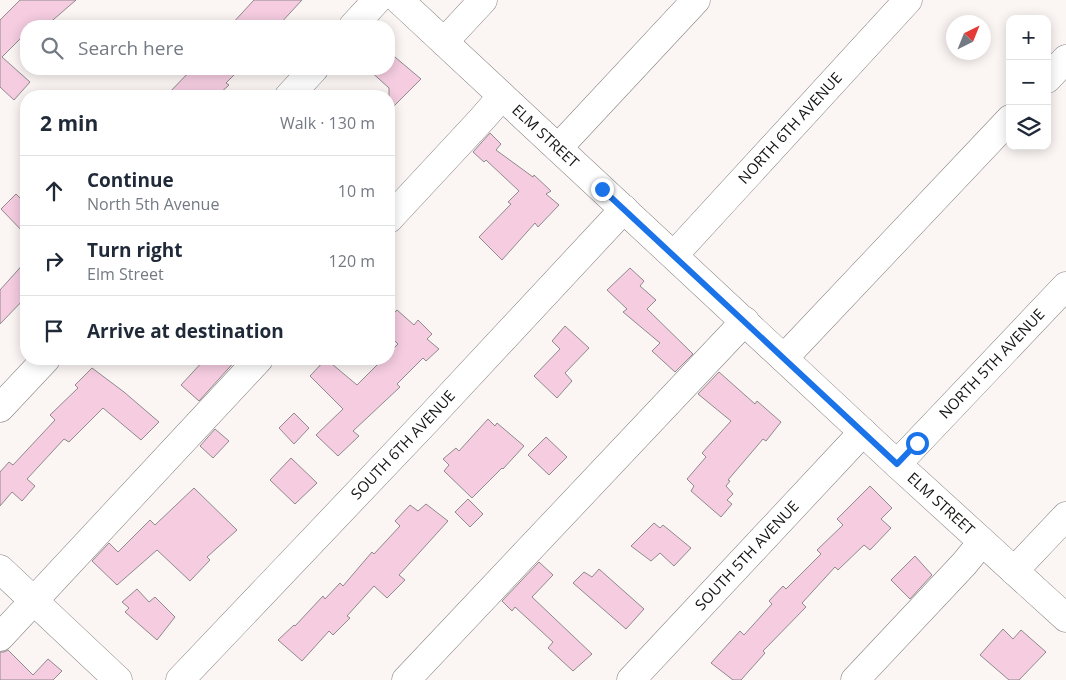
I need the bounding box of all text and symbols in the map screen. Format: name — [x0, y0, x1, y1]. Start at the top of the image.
north arrow — [946, 15, 991, 60]
map controls — [1006, 15, 1051, 150]
button: + — [1006, 15, 1051, 60]
search box — [20, 20, 395, 75]
icon: search — [38, 34, 66, 62]
text: Search here — [78, 35, 184, 61]
button: − — [1006, 60, 1051, 105]
street label: NORTH 6TH AVENUE — [733, 68, 846, 188]
street label: ELM STREET — [508, 100, 584, 172]
button: layers — [1006, 105, 1051, 150]
text: 2 min — [40, 109, 98, 137]
text: Walk · 130 m — [280, 112, 375, 134]
text: Continue — [87, 167, 174, 193]
icon: ahead — [40, 177, 68, 205]
route end — [591, 178, 614, 201]
text: 10 m — [338, 180, 375, 202]
text: North 5th Avenue — [87, 193, 219, 215]
text: Turn right — [87, 237, 182, 263]
icon: right — [40, 247, 68, 275]
text: 120 m — [329, 250, 375, 272]
text: Elm Street — [87, 263, 164, 285]
street label: NORTH 5TH AVENUE — [934, 304, 1048, 423]
icon: arrive — [40, 317, 68, 345]
text: Arrive at destination — [87, 318, 284, 344]
street label: SOUTH 6TH AVENUE — [346, 386, 459, 503]
route start — [906, 432, 929, 455]
street label: ELM STREET — [904, 467, 980, 540]
street label: SOUTH 5TH AVENUE — [690, 496, 803, 614]

